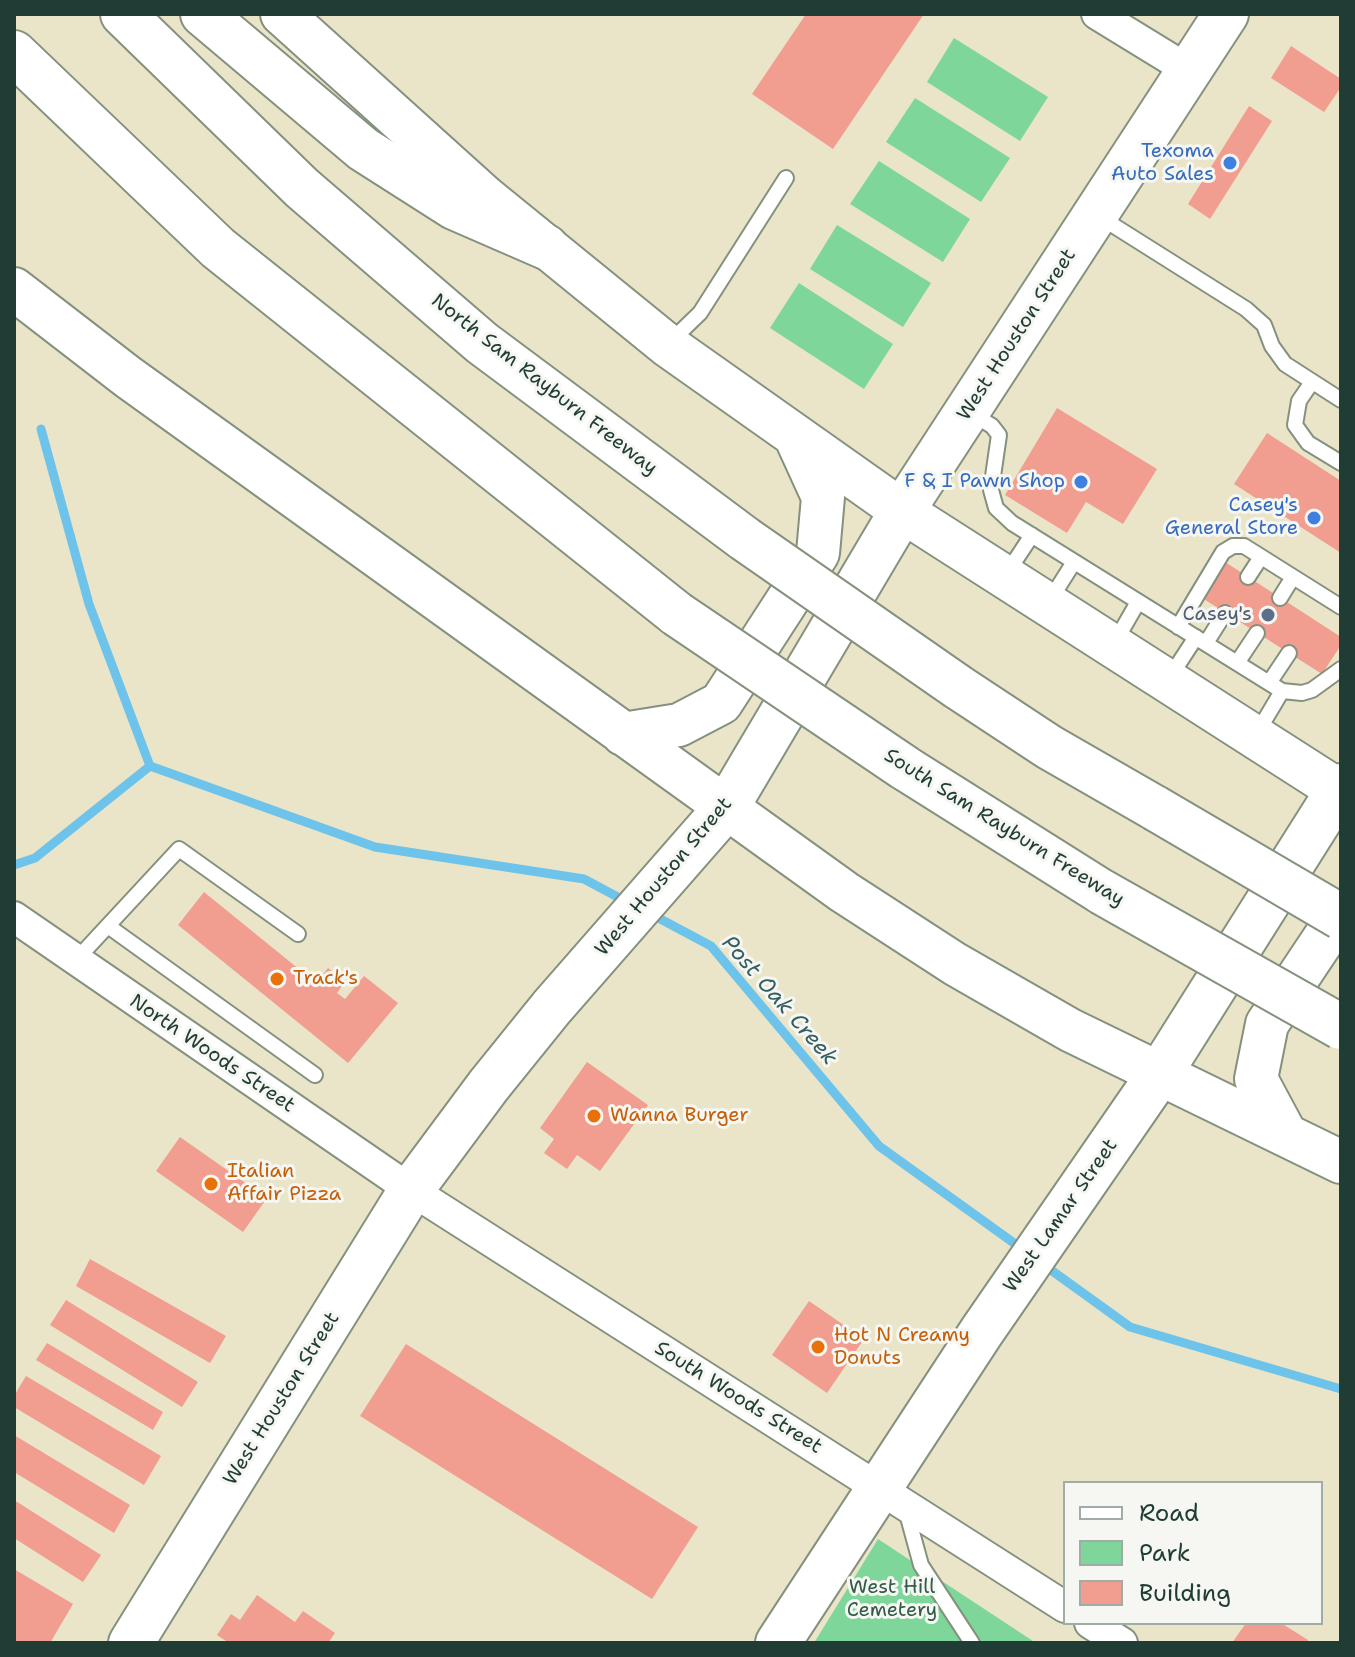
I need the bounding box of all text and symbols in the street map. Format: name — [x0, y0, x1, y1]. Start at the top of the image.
place label: Texoma Auto Sales — [1111, 140, 1214, 187]
marker: Texoma Auto Sales — [1221, 154, 1239, 172]
street label: West Houston Street — [952, 245, 1082, 425]
street label: North Sam Rayburn Freeway — [426, 289, 662, 481]
place label: F & I Pawn Shop — [904, 470, 1065, 494]
marker: F & I Pawn Shop — [1072, 473, 1090, 491]
place label: Casey's General Store — [1165, 494, 1298, 541]
marker: Casey's General Store — [1305, 509, 1323, 527]
place label: Casey's — [1182, 603, 1252, 627]
marker: Casey's — [1259, 606, 1277, 624]
street label: South Sam Rayburn Freeway — [879, 744, 1129, 912]
street label: West Houston Street — [591, 793, 737, 961]
water label: Post Oak Creek — [716, 931, 842, 1071]
place label: Track's — [293, 967, 358, 991]
marker: Track's — [268, 970, 286, 988]
street label: North Woods Street — [125, 990, 299, 1118]
place label: Wanna Burger — [610, 1104, 749, 1128]
marker: Wanna Burger — [585, 1107, 603, 1125]
street label: West Lamar Street — [999, 1135, 1123, 1297]
place label: Italian Affair Pizza — [227, 1160, 341, 1207]
marker: Italian Affair Pizza — [202, 1175, 220, 1193]
street label: West Houston Street — [219, 1308, 345, 1490]
place label: Hot N Creamy Donuts — [834, 1324, 970, 1371]
street label: South Woods Street — [650, 1337, 826, 1459]
marker: Hot N Creamy Donuts — [809, 1338, 827, 1356]
legend — [1063, 1481, 1323, 1625]
text: Road — [1139, 1497, 1199, 1529]
text: Park — [1139, 1537, 1191, 1569]
park label: West Hill Cemetery — [847, 1576, 937, 1623]
text: Building — [1139, 1577, 1231, 1609]

